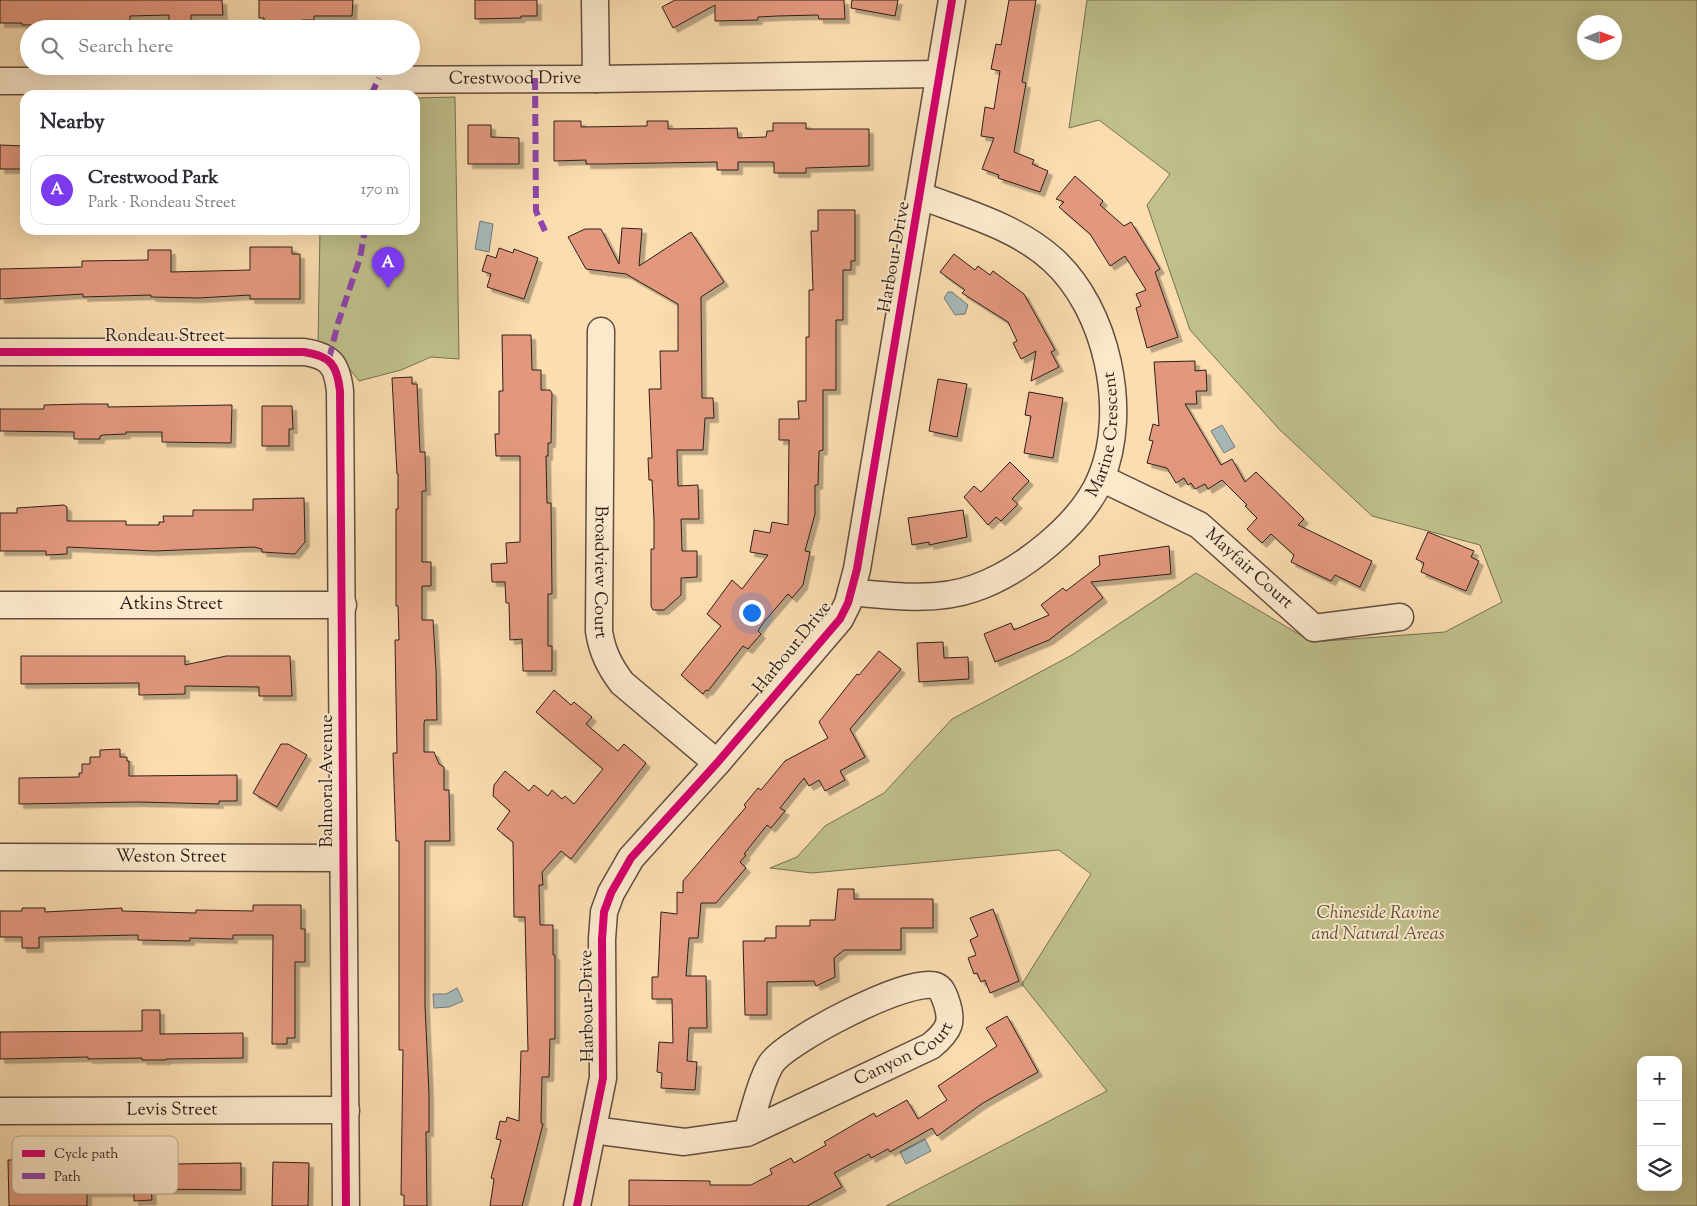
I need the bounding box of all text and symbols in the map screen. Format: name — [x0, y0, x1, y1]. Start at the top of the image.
north arrow — [1577, 15, 1622, 60]
search box — [20, 20, 420, 75]
icon: search — [38, 34, 66, 62]
text: Search here — [78, 34, 173, 61]
street label: Crestwood Drive — [449, 66, 581, 92]
text: Nearby — [40, 108, 105, 138]
text: Crestwood Park — [88, 165, 219, 192]
text: A — [51, 179, 64, 202]
text: 170 m — [361, 179, 399, 202]
text: Park · Rondeau Street — [88, 192, 236, 215]
street label: Harbour Drive — [872, 199, 918, 315]
pin: A — [372, 247, 404, 288]
street label: Rondeau Street — [105, 324, 225, 350]
street label: Marine Crescent — [1080, 369, 1126, 503]
street label: Broadview Court — [586, 505, 613, 641]
street label: Mayfair Court — [1198, 523, 1298, 616]
street label: Atkins Street — [119, 592, 223, 618]
street label: Harbour Drive — [747, 596, 839, 700]
your location — [739, 600, 765, 626]
street label: Balmoral Avenue — [315, 714, 341, 848]
street label: Weston Street — [116, 844, 226, 871]
park label: Chineside Ravine and Natural Areas — [1311, 901, 1445, 948]
street label: Harbour Drive — [574, 949, 602, 1063]
street label: Canyon Court — [850, 1019, 961, 1093]
map controls — [1637, 1056, 1682, 1191]
button: + — [1637, 1056, 1682, 1101]
street label: Levis Street — [126, 1097, 218, 1124]
button: − — [1637, 1101, 1682, 1146]
legend — [12, 1136, 178, 1194]
text: Cycle path — [54, 1145, 118, 1165]
button: layers — [1637, 1146, 1682, 1191]
text: Path — [54, 1168, 81, 1188]

